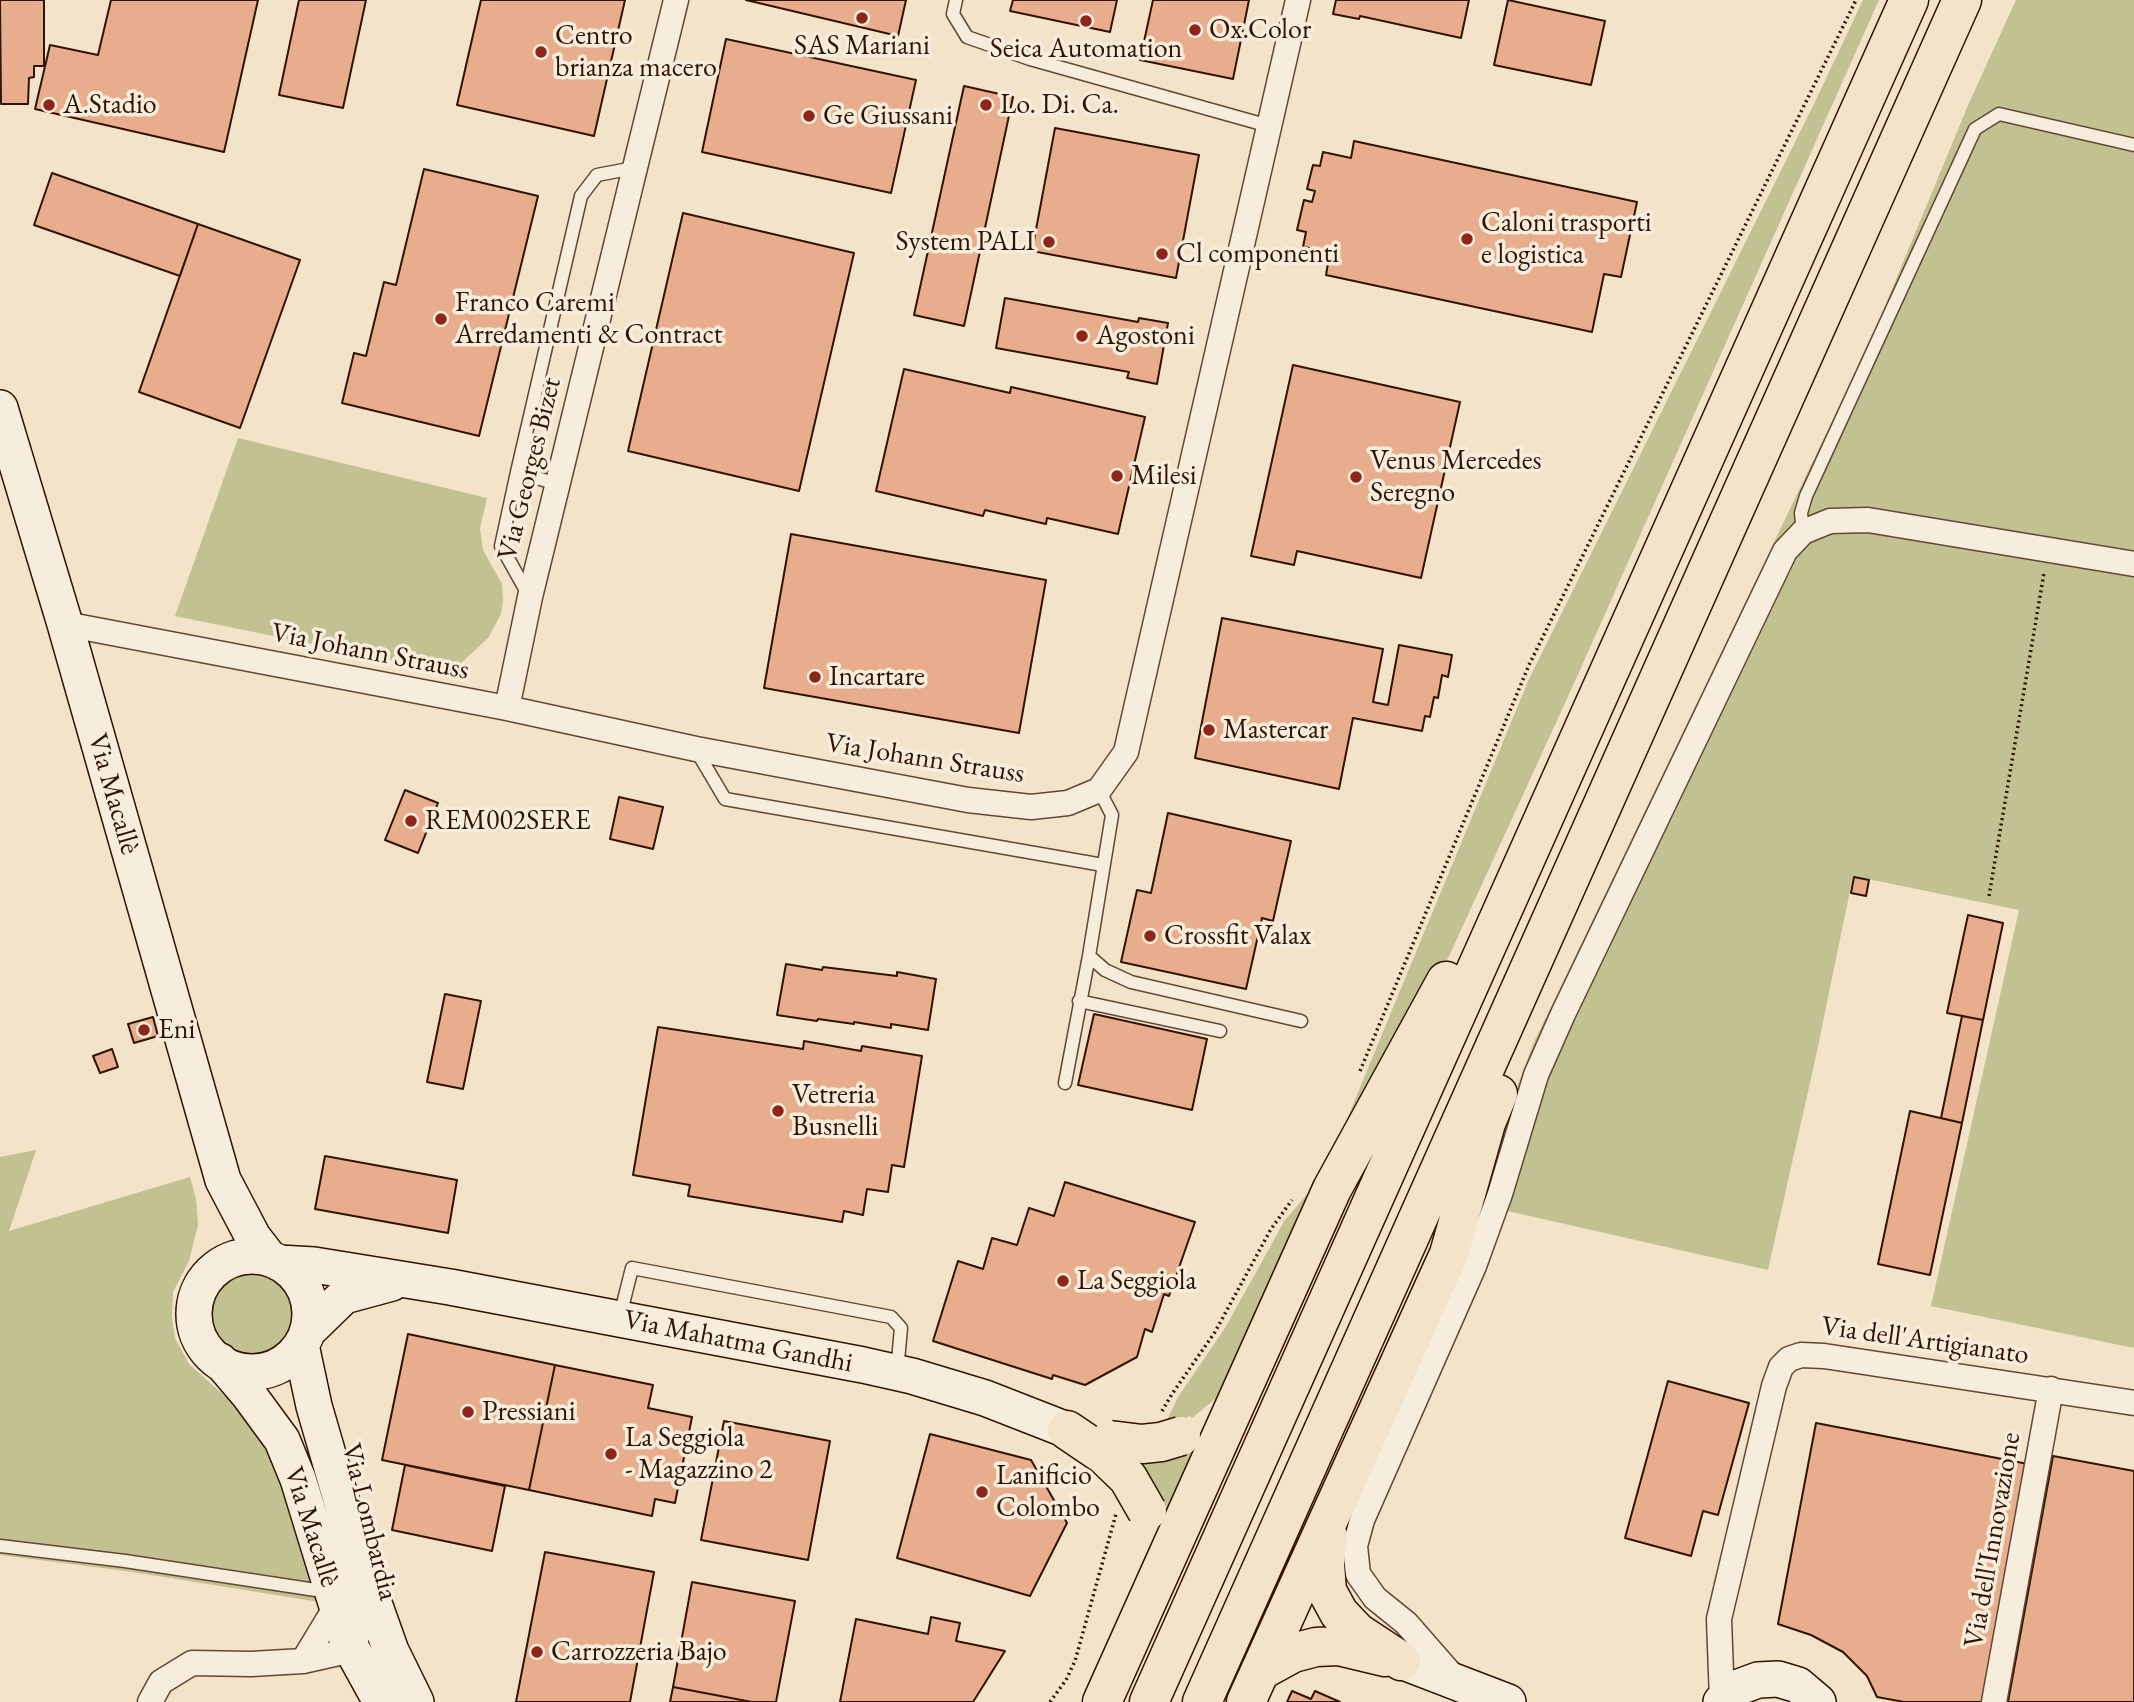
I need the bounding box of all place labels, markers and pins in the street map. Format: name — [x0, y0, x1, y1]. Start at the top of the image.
marker: SAS Mariani — [854, 10, 870, 26]
marker: Seica Automation — [1078, 13, 1094, 29]
place label: Ox.Color — [1209, 13, 1311, 47]
place label: Centro brianza macero — [555, 19, 717, 85]
marker: Ox.Color — [1187, 22, 1203, 38]
place label: SAS Mariani — [794, 29, 930, 63]
place label: Seica Automation — [990, 32, 1182, 66]
marker: Centro brianza macero — [533, 44, 549, 60]
place label: A.Stadio — [63, 88, 157, 122]
place label: Lo. Di. Ca. — [1000, 88, 1119, 122]
marker: A.Stadio — [41, 97, 57, 113]
marker: Lo. Di. Ca. — [978, 97, 994, 113]
place label: Ge Giussani — [823, 99, 953, 133]
marker: Ge Giussani — [801, 108, 817, 124]
place label: Caloni trasporti e logistica — [1481, 206, 1652, 272]
place label: System PALI — [895, 225, 1035, 259]
marker: Caloni trasporti e logistica — [1459, 231, 1475, 247]
marker: System PALI — [1041, 234, 1057, 250]
place label: Cl componenti — [1176, 237, 1339, 271]
marker: Cl componenti — [1154, 246, 1170, 262]
place label: Franco Caremi Arredamenti & Contract — [455, 286, 723, 352]
marker: Franco Caremi Arredamenti & Contract — [433, 311, 449, 327]
place label: Agostoni — [1096, 319, 1195, 353]
marker: Agostoni — [1074, 328, 1090, 344]
place label: Venus Mercedes Seregno — [1370, 444, 1542, 510]
place label: Milesi — [1131, 459, 1197, 493]
marker: Milesi — [1109, 468, 1125, 484]
marker: Venus Mercedes Seregno — [1348, 469, 1364, 485]
place label: Incartare — [829, 660, 925, 694]
marker: Incartare — [807, 669, 823, 685]
place label: Mastercar — [1223, 713, 1328, 747]
marker: Mastercar — [1201, 722, 1217, 738]
place label: REM002SERE — [425, 804, 591, 838]
marker: REM002SERE — [403, 813, 419, 829]
place label: Crossfit Valax — [1164, 919, 1311, 953]
marker: Crossfit Valax — [1142, 928, 1158, 944]
place label: Eni — [158, 1013, 195, 1047]
marker: Eni — [136, 1022, 152, 1038]
place label: Vetreria Busnelli — [792, 1078, 878, 1144]
marker: Vetreria Busnelli — [770, 1103, 786, 1119]
place label: La Seggiola — [1077, 1264, 1197, 1298]
marker: La Seggiola — [1055, 1273, 1071, 1289]
place label: Pressiani — [482, 1395, 575, 1429]
marker: Pressiani — [460, 1404, 476, 1420]
place label: La Seggiola - Magazzino 2 — [625, 1421, 773, 1487]
marker: La Seggiola - Magazzino 2 — [603, 1446, 619, 1462]
place label: Lanificio Colombo — [996, 1459, 1100, 1525]
marker: Lanificio Colombo — [974, 1484, 990, 1500]
place label: Carrozzeria Bajo — [551, 1635, 727, 1669]
marker: Carrozzeria Bajo — [529, 1644, 545, 1660]

